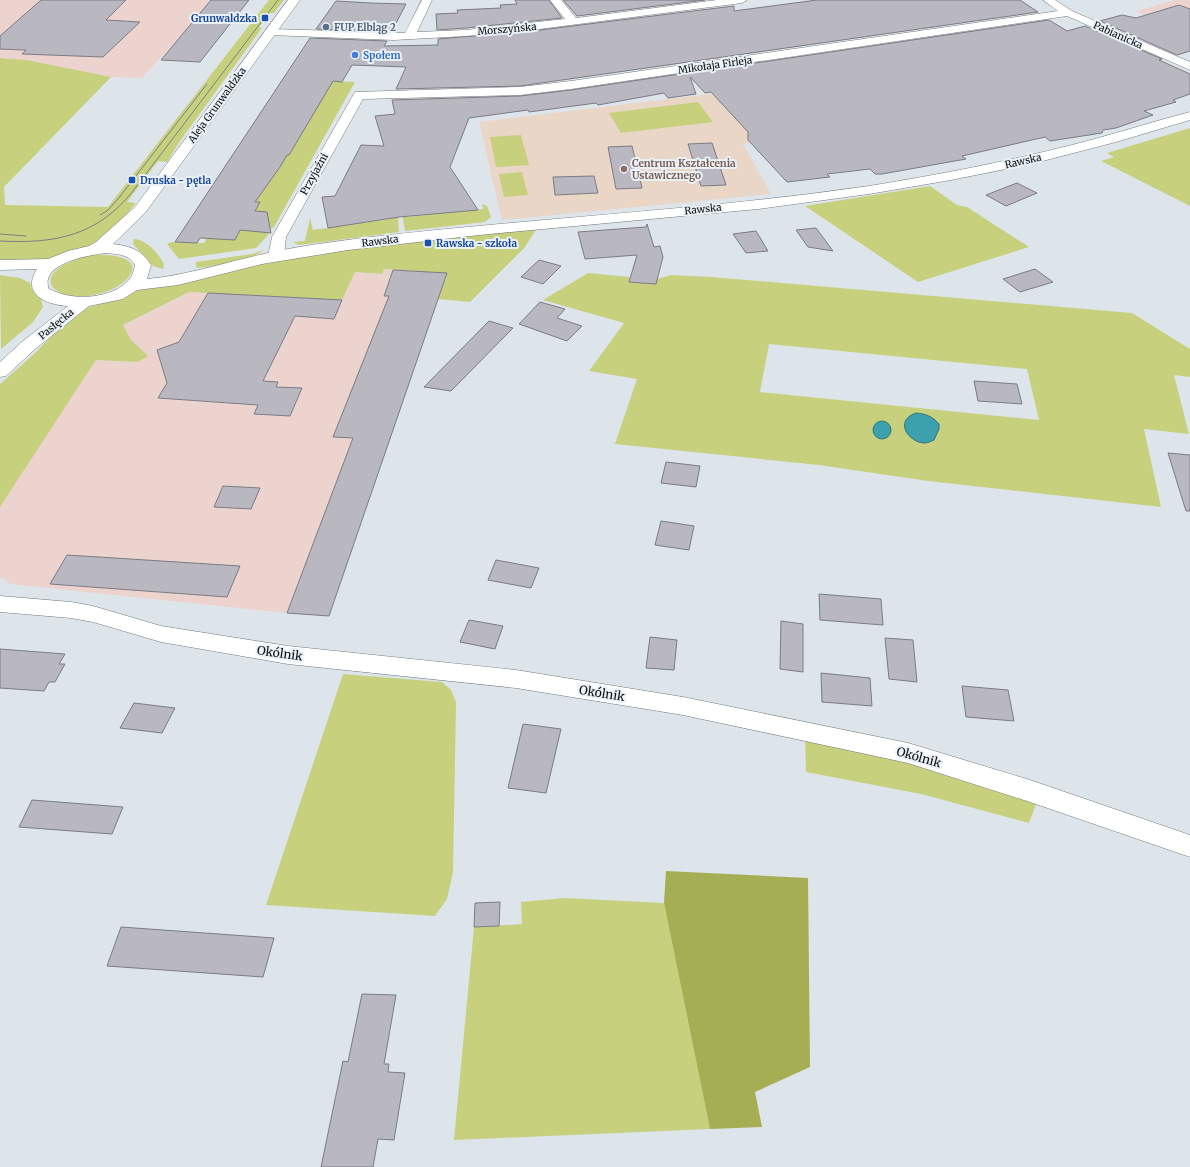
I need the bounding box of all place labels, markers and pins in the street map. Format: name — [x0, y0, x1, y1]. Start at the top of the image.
place label: Grunwaldzka — [191, 12, 257, 25]
marker: Grunwaldzka — [260, 13, 270, 23]
place label: FUP Elbląg 2 — [334, 21, 396, 34]
marker: FUP Elbląg 2 — [321, 22, 331, 32]
place label: Społem — [363, 49, 401, 62]
marker: Społem — [350, 50, 360, 60]
place label: Centrum Kształcenia Ustawicznego — [632, 157, 736, 182]
marker: Centrum Kształcenia Ustawicznego — [619, 164, 629, 174]
place label: Druska - pętla — [140, 174, 212, 187]
marker: Druska - pętla — [127, 175, 137, 185]
place label: Rawska - szkoła — [436, 237, 518, 250]
marker: Rawska - szkoła — [423, 238, 433, 248]

